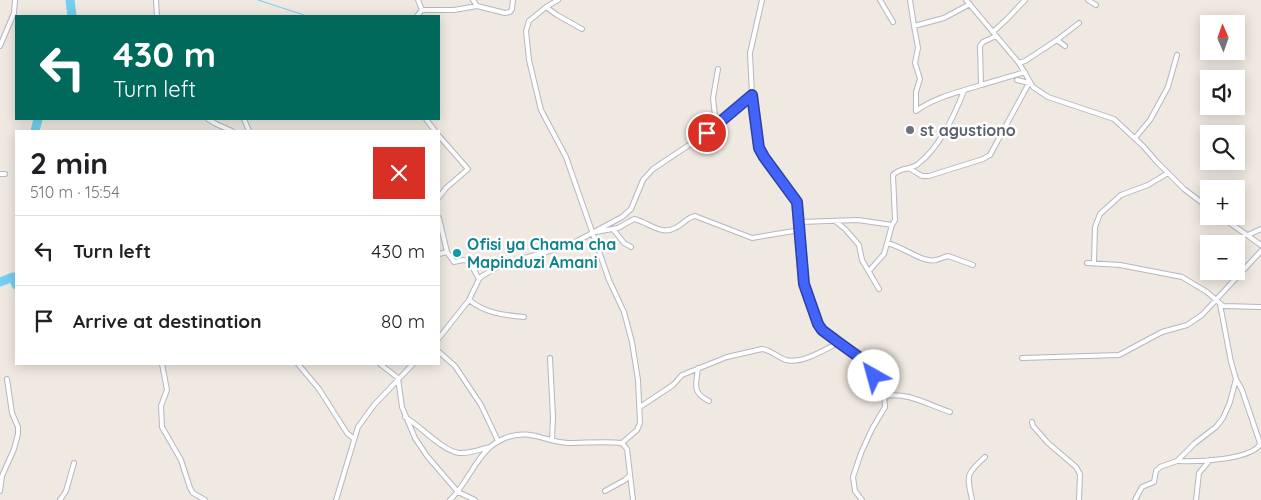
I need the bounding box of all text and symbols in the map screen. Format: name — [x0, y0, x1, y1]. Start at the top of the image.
north arrow — [1200, 15, 1245, 60]
map controls — [1200, 15, 1245, 280]
text: 430 m — [113, 32, 216, 76]
icon: left — [30, 35, 95, 100]
button: sound — [1200, 70, 1245, 115]
text: Turn left — [113, 75, 196, 103]
pin — [686, 112, 728, 154]
icon: arrive — [693, 119, 721, 147]
place label: st agustiono — [920, 120, 1016, 140]
marker: st agustiono — [904, 124, 916, 136]
button: search — [1200, 125, 1245, 170]
text: 2 min — [30, 144, 108, 182]
button: close — [373, 147, 425, 199]
button: + — [1200, 180, 1245, 225]
text: 510 m · 15:54 — [30, 182, 120, 202]
place label: Ofisi ya Chama cha Mapinduzi Amani — [467, 234, 616, 272]
button: − — [1200, 235, 1245, 280]
icon: left — [30, 237, 58, 265]
text: Turn left — [73, 239, 151, 263]
text: 430 m — [371, 239, 425, 263]
marker: Ofisi ya Chama cha Mapinduzi Amani — [451, 247, 463, 259]
icon: arrive — [30, 307, 58, 335]
text: Arrive at destination — [73, 309, 262, 333]
text: 80 m — [381, 309, 425, 333]
position arrow — [847, 349, 899, 401]

